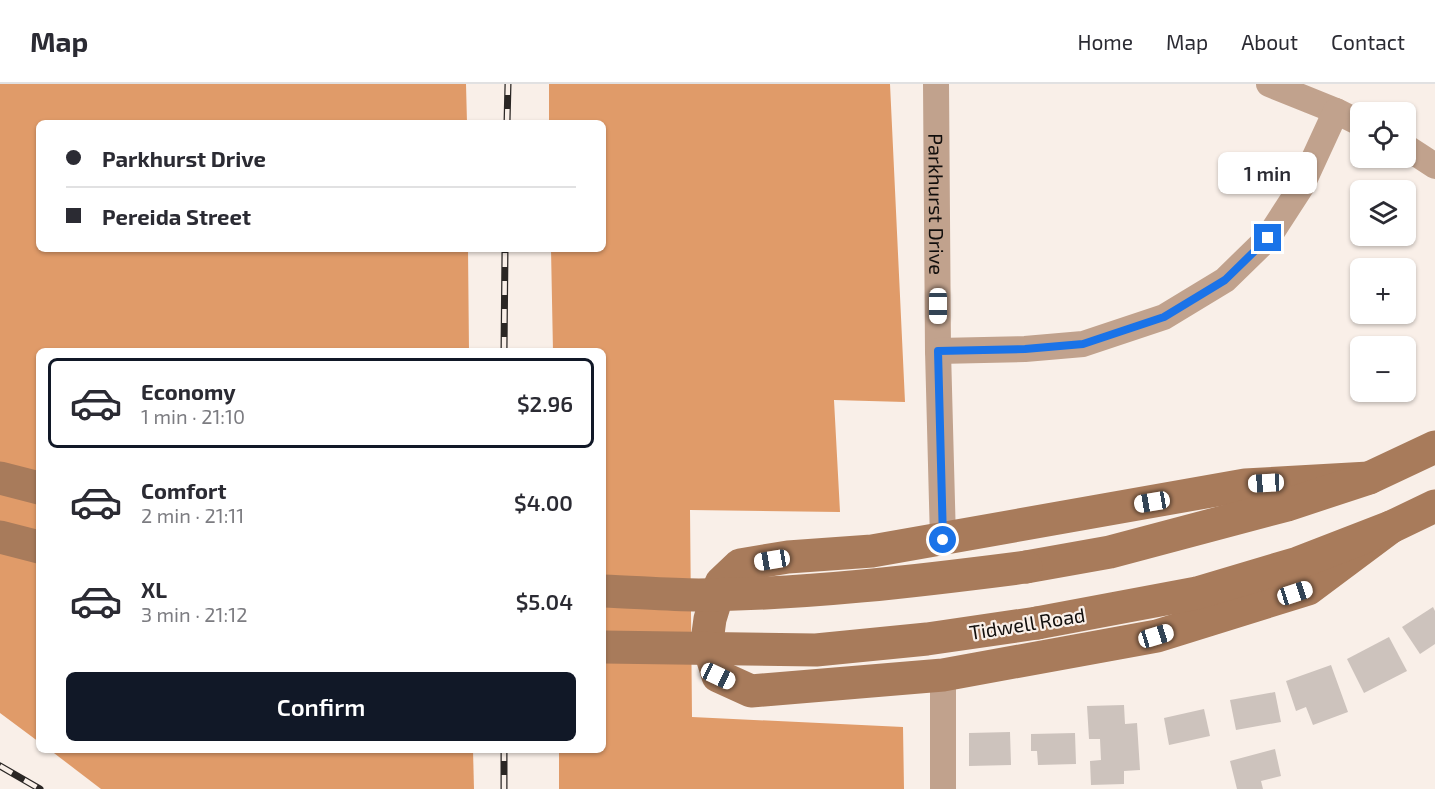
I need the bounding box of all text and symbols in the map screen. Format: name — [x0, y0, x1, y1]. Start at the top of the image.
text: Map — [30, 24, 88, 58]
text: Home — [1077, 29, 1133, 54]
text: Map — [1166, 29, 1208, 54]
text: About — [1241, 29, 1298, 54]
text: Contact — [1331, 29, 1405, 54]
map controls — [1350, 102, 1416, 402]
button: locate — [1350, 102, 1416, 168]
street label: Parkhurst Drive — [924, 133, 949, 275]
text: Parkhurst Drive — [102, 145, 266, 171]
callout: 1 min — [1218, 151, 1318, 193]
text: 1 min — [1244, 161, 1291, 185]
button: layers — [1350, 180, 1416, 246]
text: Pereida Street — [102, 203, 251, 229]
route end — [1254, 224, 1281, 251]
button: + — [1350, 258, 1416, 324]
car — [929, 288, 947, 324]
button: − — [1350, 336, 1416, 402]
icon: car — [69, 376, 123, 430]
text: Economy — [141, 378, 236, 404]
text: $2.96 — [517, 390, 573, 416]
text: 1 min · 21:10 — [141, 404, 245, 428]
car — [1248, 473, 1284, 493]
icon: car — [69, 475, 123, 529]
text: Comfort — [141, 477, 226, 503]
text: $4.00 — [514, 489, 573, 515]
car — [1133, 490, 1171, 514]
text: 2 min · 21:11 — [141, 503, 244, 527]
route start — [929, 526, 956, 553]
car — [753, 548, 791, 572]
icon: car — [69, 574, 123, 628]
text: XL — [141, 576, 167, 602]
car — [1275, 579, 1315, 607]
text: $5.04 — [516, 588, 573, 614]
text: 3 min · 21:12 — [141, 602, 247, 626]
street label: Tidwell Road — [967, 602, 1087, 644]
car — [1136, 622, 1176, 650]
car — [698, 660, 738, 692]
button: Confirm — [66, 672, 576, 741]

